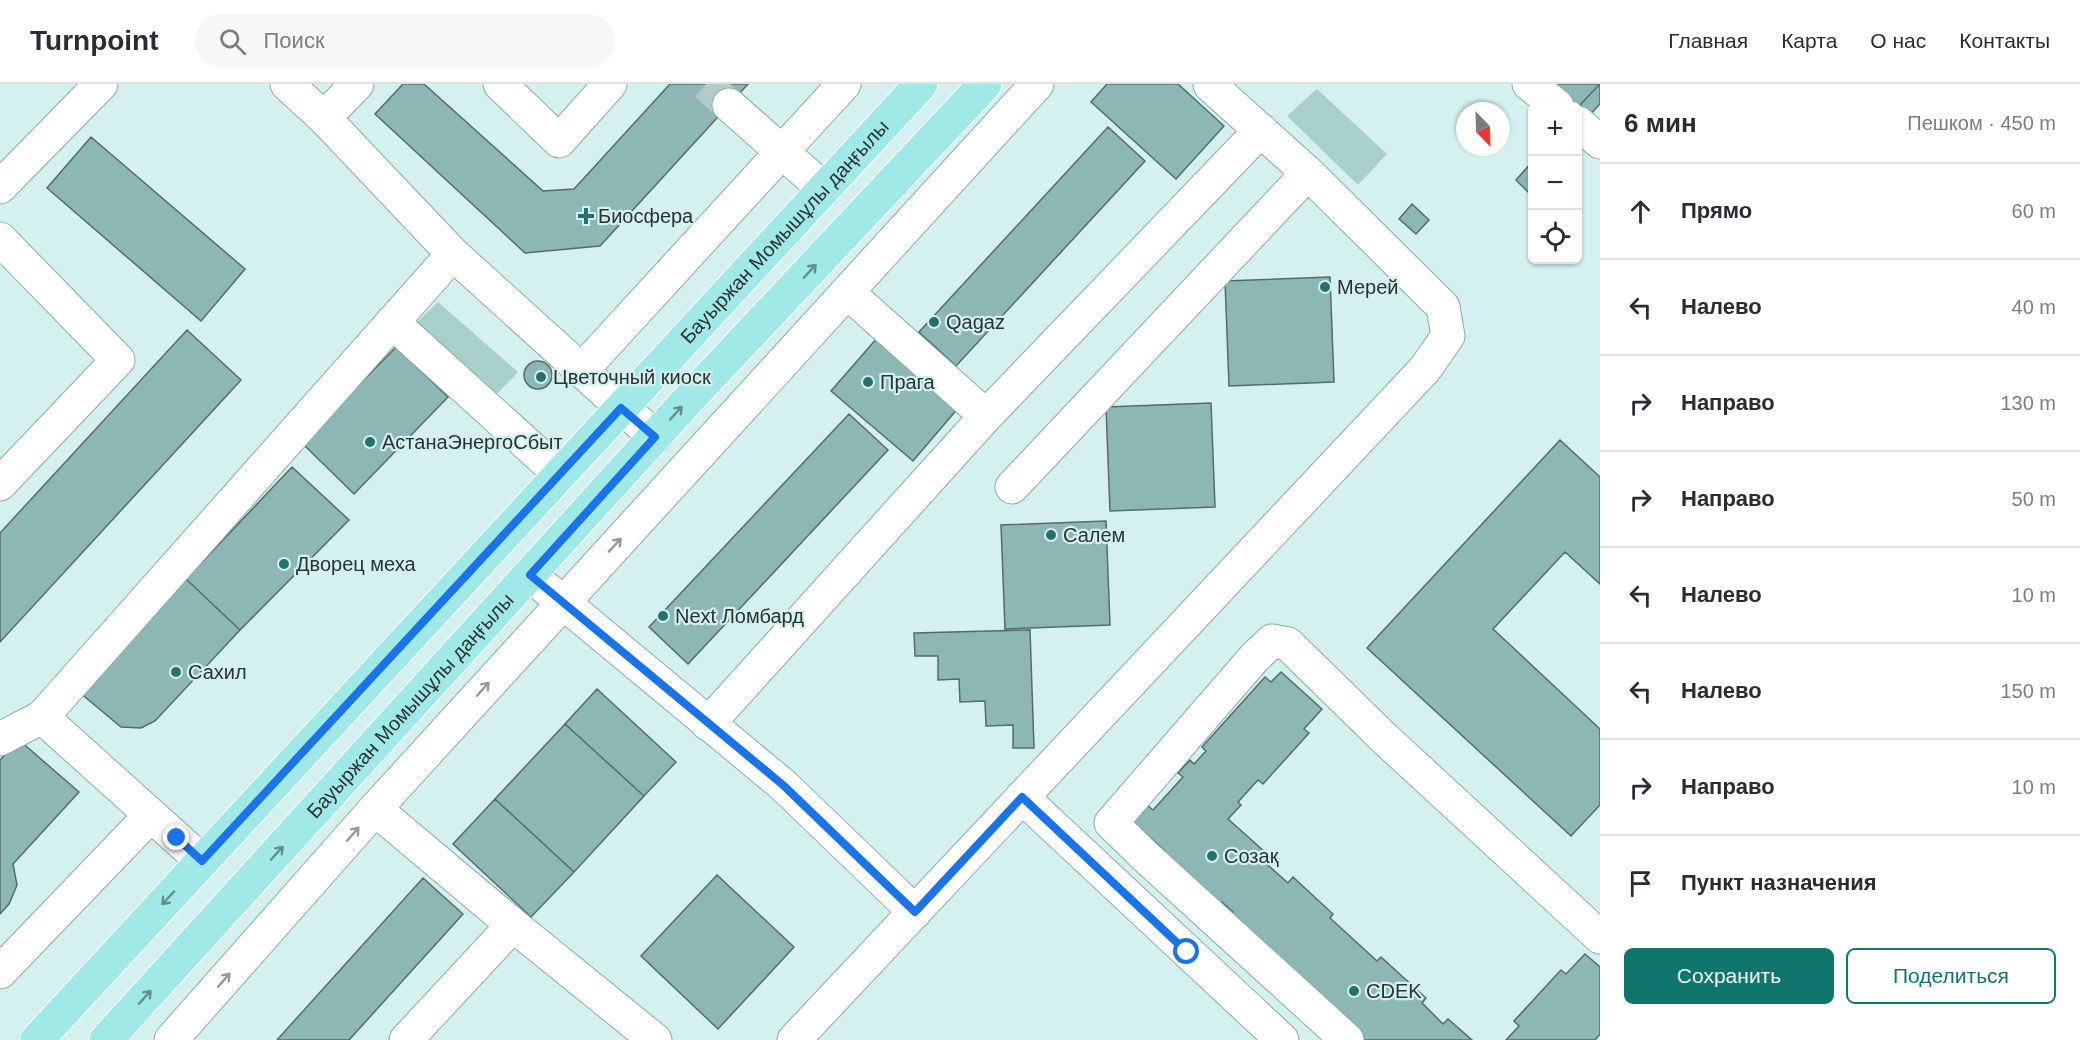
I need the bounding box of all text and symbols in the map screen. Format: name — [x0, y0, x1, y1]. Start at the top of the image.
search box — [195, 14, 615, 68]
text: Turnpoint — [30, 25, 159, 56]
icon: search — [216, 25, 249, 58]
text: Поиск — [264, 28, 325, 53]
text: Главная — [1668, 29, 1748, 52]
text: Карта — [1781, 29, 1837, 52]
text: О нас — [1870, 29, 1926, 52]
text: Контакты — [1959, 29, 2050, 52]
north arrow — [1456, 102, 1510, 156]
map controls — [1528, 102, 1582, 264]
button: + — [1528, 102, 1582, 156]
text: 6 мин — [1624, 108, 1697, 138]
text: Пешком · 450 m — [1907, 112, 2056, 134]
street label: Бауыржан Момышұлы даңғылы — [676, 115, 893, 348]
button: − — [1528, 156, 1582, 210]
icon: ahead — [1624, 195, 1657, 228]
text: Прямо — [1681, 198, 1752, 223]
text: 60 m — [2012, 200, 2056, 222]
place label: Биосфера — [598, 205, 694, 227]
marker: Биосфера — [579, 209, 593, 223]
button: locate — [1528, 210, 1582, 264]
one-way arrow — [802, 264, 816, 279]
place label: Мерей — [1337, 276, 1398, 298]
marker: Мерей — [1318, 280, 1332, 294]
icon: left — [1624, 291, 1657, 324]
text: Налево — [1681, 294, 1762, 319]
text: 40 m — [2012, 296, 2056, 318]
place label: Qagaz — [946, 311, 1005, 333]
marker: Qagaz — [927, 315, 941, 329]
place label: Цветочный киоск — [553, 366, 711, 388]
marker: Цветочный киоск — [534, 370, 548, 384]
place label: Прага — [880, 371, 935, 393]
marker: Прага — [861, 375, 875, 389]
icon: right — [1624, 387, 1657, 420]
text: Направо — [1681, 390, 1775, 415]
text: 130 m — [2000, 392, 2056, 414]
one-way arrow — [669, 406, 683, 421]
place label: АстанаЭнергоСбыт — [382, 431, 563, 453]
marker: АстанаЭнергоСбыт — [363, 435, 377, 449]
icon: right — [1624, 483, 1657, 516]
text: Направо — [1681, 486, 1775, 511]
text: 50 m — [2012, 488, 2056, 510]
place label: Салем — [1063, 524, 1125, 546]
marker: Салем — [1044, 528, 1058, 542]
one-way arrow — [608, 538, 622, 553]
place label: Дворец меха — [296, 553, 417, 575]
marker: Дворец меха — [277, 557, 291, 571]
icon: left — [1624, 579, 1657, 612]
text: Налево — [1681, 582, 1762, 607]
text: 10 m — [2012, 584, 2056, 606]
street label: Бауыржан Момышұлы даңғылы — [302, 589, 518, 822]
place label: Next Ломбард — [675, 605, 804, 627]
marker: Next Ломбард — [656, 609, 670, 623]
place label: Сахил — [188, 661, 247, 683]
marker: Сахил — [169, 665, 183, 679]
icon: left — [1624, 675, 1657, 708]
text: Налево — [1681, 678, 1762, 703]
text: 150 m — [2000, 680, 2056, 702]
one-way arrow — [476, 682, 490, 697]
icon: right — [1624, 771, 1657, 804]
text: Направо — [1681, 774, 1775, 799]
text: 10 m — [2012, 776, 2056, 798]
route end — [163, 824, 189, 850]
one-way arrow — [346, 826, 359, 842]
place label: Созақ — [1224, 845, 1279, 867]
one-way arrow — [270, 846, 284, 861]
marker: Созақ — [1205, 849, 1219, 863]
icon: arrive — [1624, 867, 1657, 900]
text: Пункт назначения — [1681, 870, 1877, 895]
one-way arrow — [161, 890, 175, 905]
route start — [1173, 938, 1199, 964]
button: Сохранить — [1624, 948, 1834, 1004]
button: Поделиться — [1846, 948, 2056, 1004]
one-way arrow — [217, 973, 231, 988]
place label: CDEK — [1366, 980, 1422, 1002]
marker: CDEK — [1347, 984, 1361, 998]
one-way arrow — [138, 990, 152, 1005]

